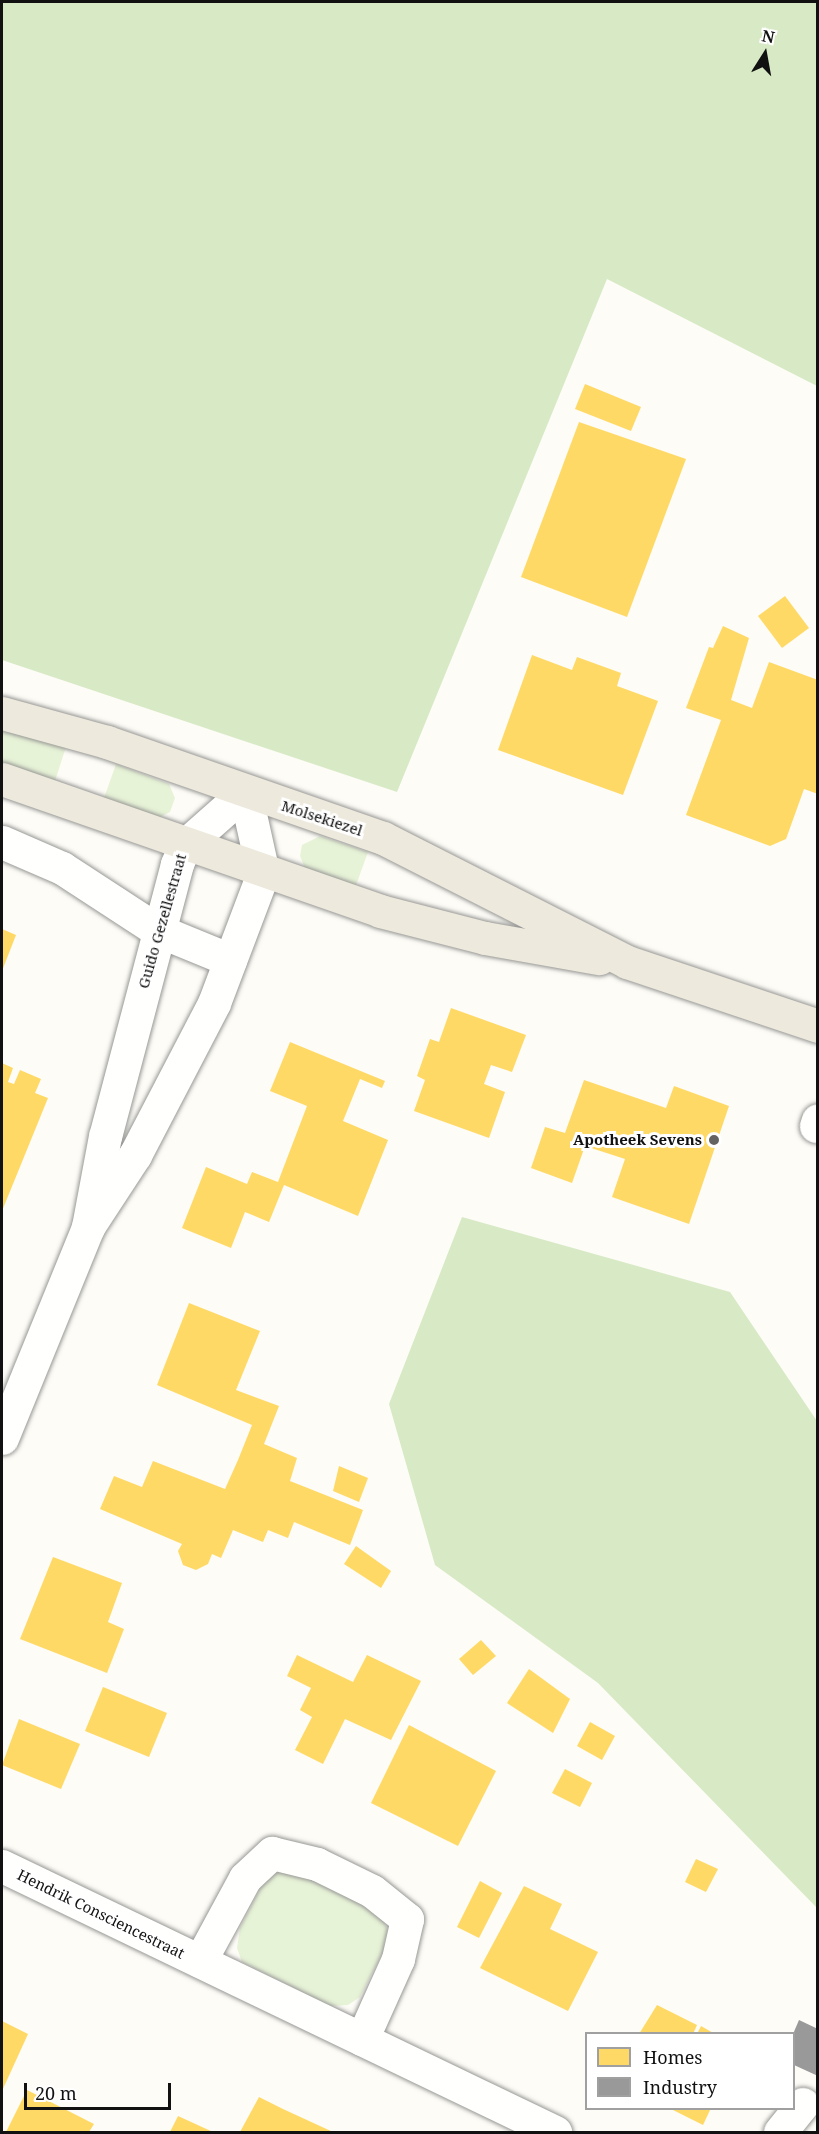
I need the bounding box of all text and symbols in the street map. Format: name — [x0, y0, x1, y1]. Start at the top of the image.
north arrow — [735, 24, 795, 84]
text: N — [760, 24, 777, 48]
street label: Molsekiezel — [279, 796, 365, 840]
street label: Guido Gezellestraat — [134, 851, 190, 991]
place label: Apotheek Sevens — [573, 1131, 702, 1149]
marker: Apotheek Sevens — [707, 1133, 721, 1147]
street label: Hendrik Consciencestraat — [14, 1866, 188, 1962]
legend — [585, 2032, 795, 2110]
text: Homes — [643, 2045, 702, 2069]
scale bar — [27, 2071, 174, 2109]
text: Industry — [643, 2075, 717, 2099]
text: 20 m — [35, 2081, 77, 2105]

